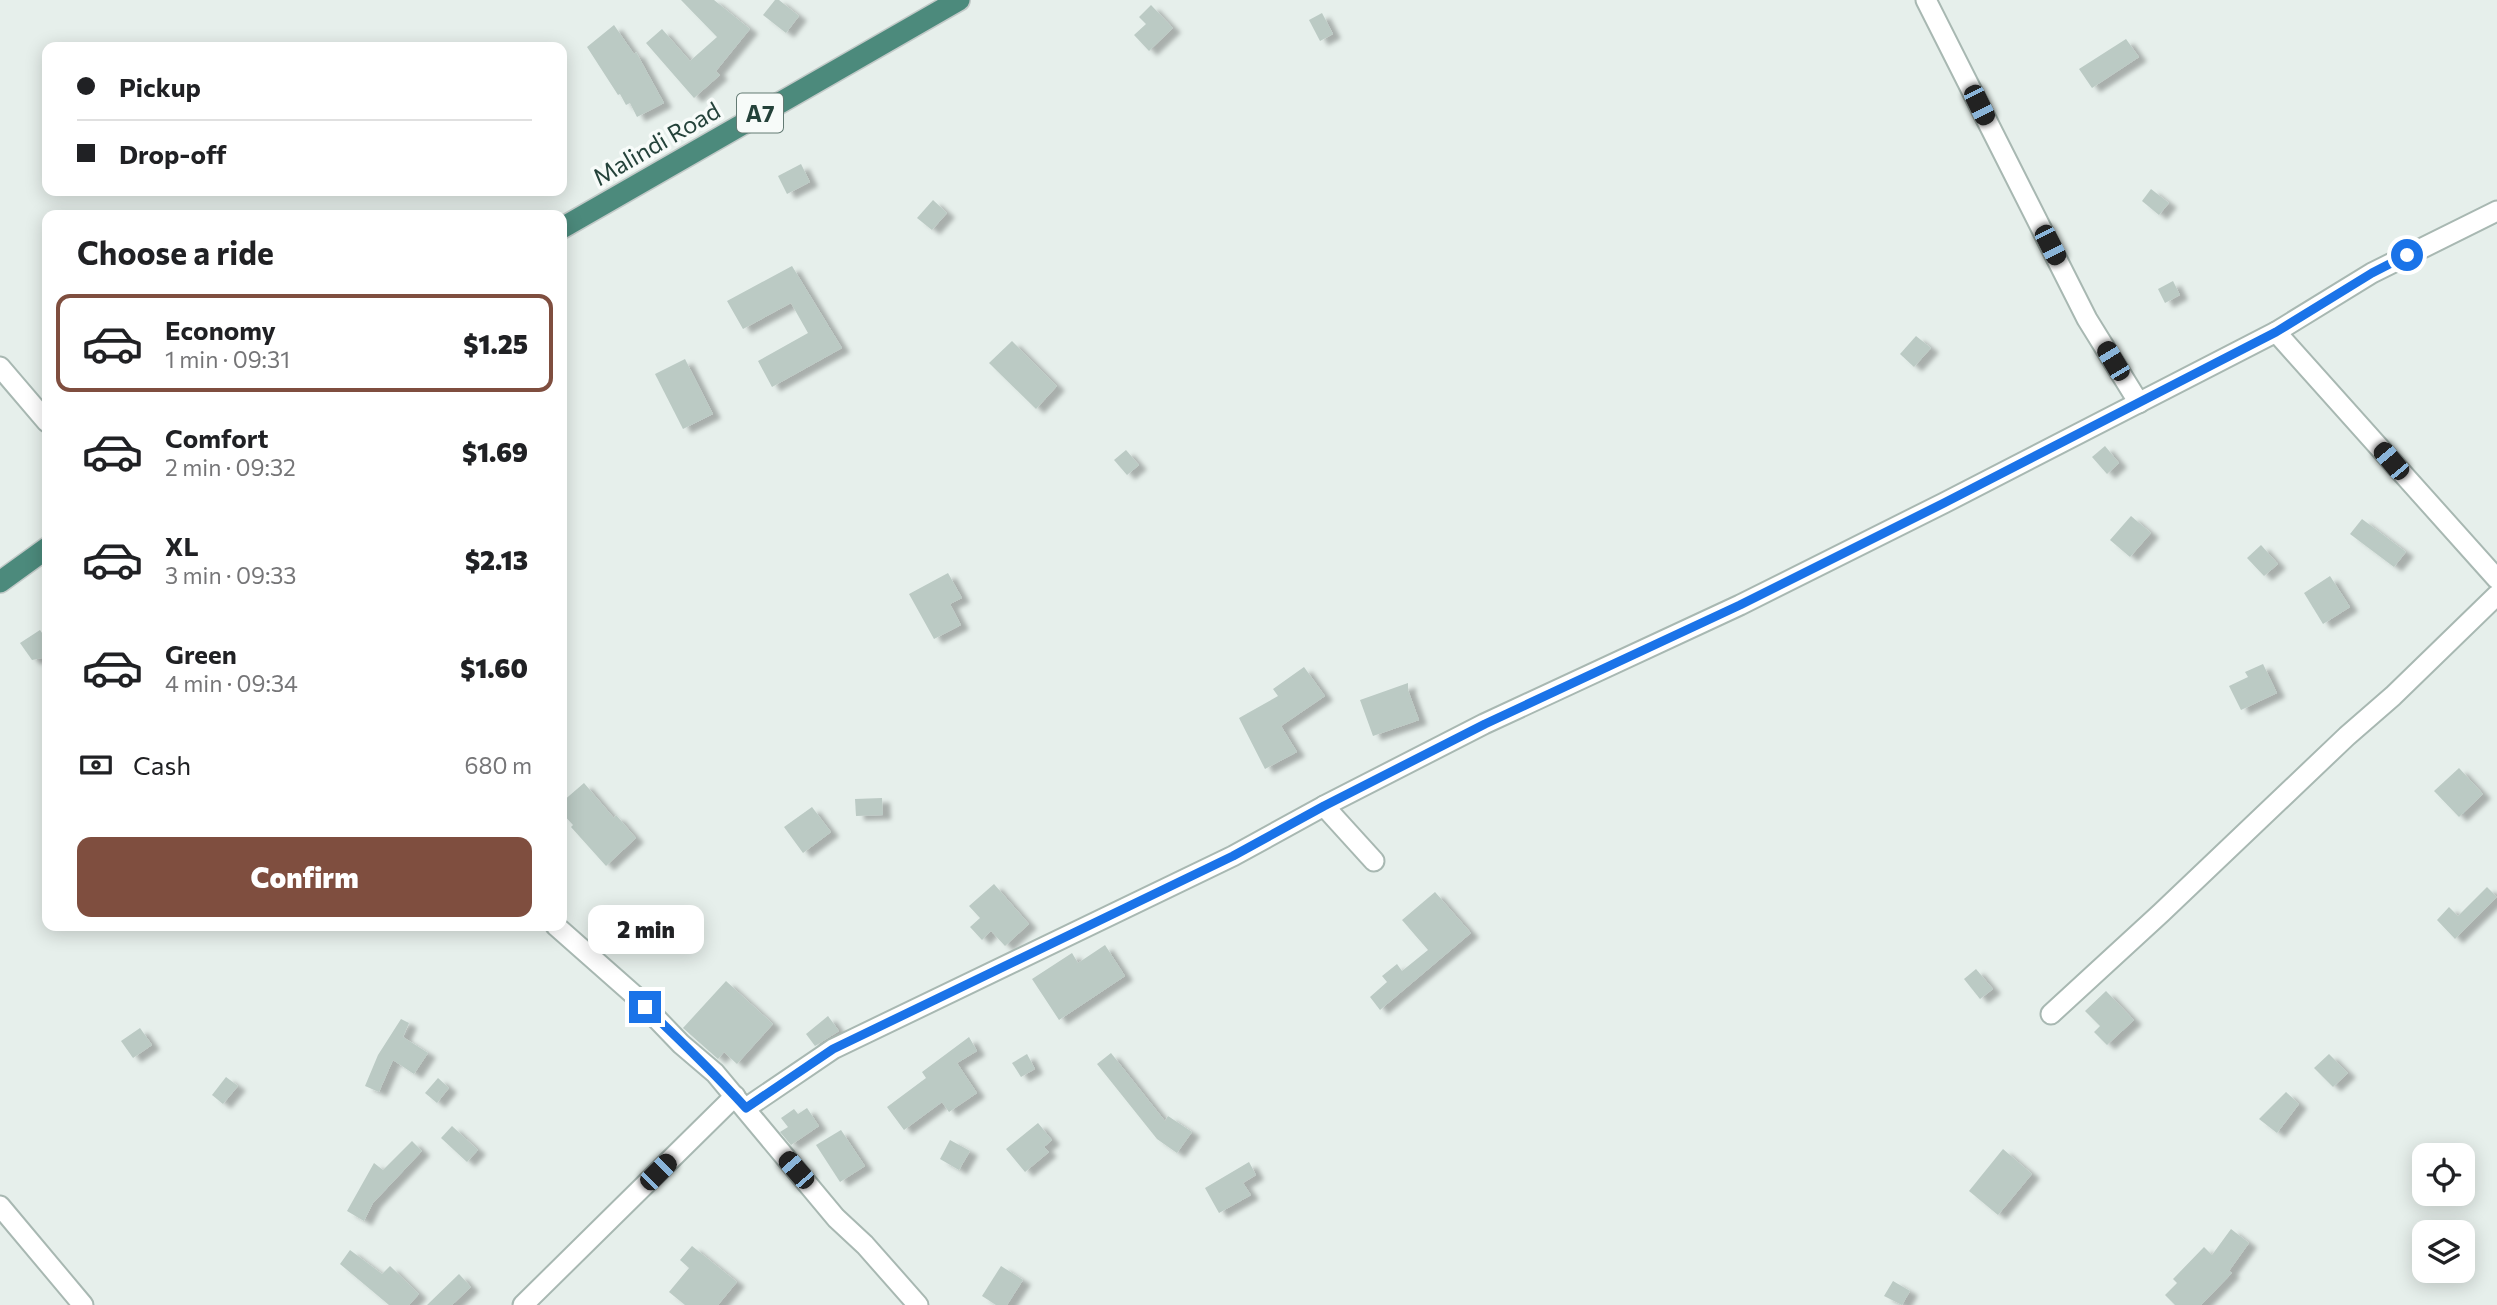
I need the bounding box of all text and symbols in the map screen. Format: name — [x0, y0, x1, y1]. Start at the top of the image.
text: Pickup — [119, 71, 201, 102]
car — [1961, 82, 1998, 128]
road number: A7 — [737, 94, 783, 132]
street label: Malindi Road — [587, 95, 725, 191]
text: Drop-off — [119, 138, 226, 169]
car — [2032, 222, 2069, 268]
text: Choose a ride — [77, 232, 274, 272]
route start — [2391, 239, 2423, 271]
icon: car — [81, 312, 144, 375]
text: Economy — [165, 314, 276, 345]
text: $1.25 — [463, 328, 528, 359]
car — [2094, 338, 2133, 384]
text: 1 min · 09:31 — [165, 345, 290, 373]
icon: car — [81, 420, 144, 483]
text: Comfort — [165, 422, 268, 453]
text: $1.69 — [462, 436, 528, 467]
car — [2370, 438, 2413, 484]
text: 2 min · 09:32 — [165, 453, 296, 481]
icon: car — [81, 528, 144, 591]
text: XL — [165, 530, 199, 561]
text: $2.13 — [465, 544, 528, 575]
text: 3 min · 09:33 — [165, 561, 297, 589]
icon: car — [81, 636, 144, 699]
text: Green — [165, 638, 237, 669]
text: $1.60 — [460, 652, 528, 683]
text: 4 min · 09:34 — [165, 669, 298, 697]
icon: cash — [77, 746, 115, 784]
text: Cash — [133, 749, 191, 780]
text: 680 m — [465, 751, 532, 779]
button: Confirm — [77, 837, 532, 917]
callout: 2 min — [587, 906, 703, 954]
text: 2 min — [617, 915, 675, 943]
route end — [629, 991, 661, 1023]
map controls — [2412, 1143, 2475, 1283]
button: locate — [2412, 1143, 2475, 1206]
car — [775, 1147, 818, 1193]
car — [636, 1150, 681, 1194]
button: layers — [2412, 1220, 2475, 1283]

